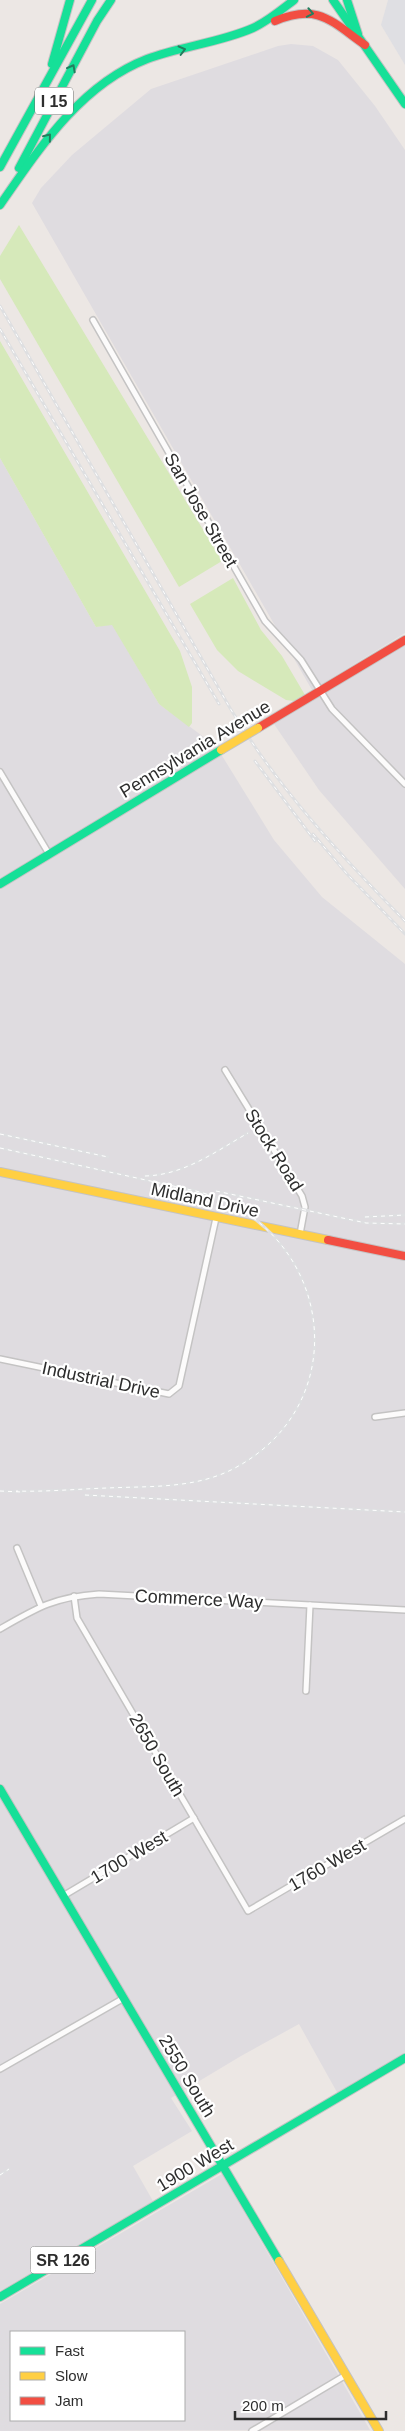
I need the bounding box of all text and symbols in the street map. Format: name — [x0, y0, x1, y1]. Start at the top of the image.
one-way arrow — [306, 7, 315, 17]
one-way arrow — [177, 45, 186, 56]
one-way arrow — [66, 64, 76, 73]
road number: I 15 — [35, 88, 73, 114]
one-way arrow — [43, 133, 52, 142]
street label: San Jose Street — [160, 450, 242, 570]
street label: Pennsylvania Avenue — [116, 696, 274, 802]
street label: Stock Road — [241, 1105, 307, 1195]
street label: Midland Drive — [149, 1179, 261, 1221]
street label: Industrial Drive — [40, 1358, 162, 1402]
street label: Commerce Way — [134, 1586, 264, 1612]
street label: 2650 South — [125, 1710, 189, 1800]
street label: 1700 West — [87, 1826, 171, 1888]
street label: 1760 West — [285, 1835, 369, 1895]
street label: 2550 South — [155, 2031, 219, 2121]
street label: 1900 West — [153, 2134, 237, 2196]
road number: SR 126 — [30, 2246, 96, 2274]
legend — [10, 2331, 185, 2421]
text: Fast — [55, 2342, 85, 2359]
text: Slow — [55, 2367, 88, 2384]
scale bar — [235, 2388, 386, 2420]
text: Jam — [55, 2392, 83, 2409]
text: 200 m — [242, 2397, 284, 2414]

